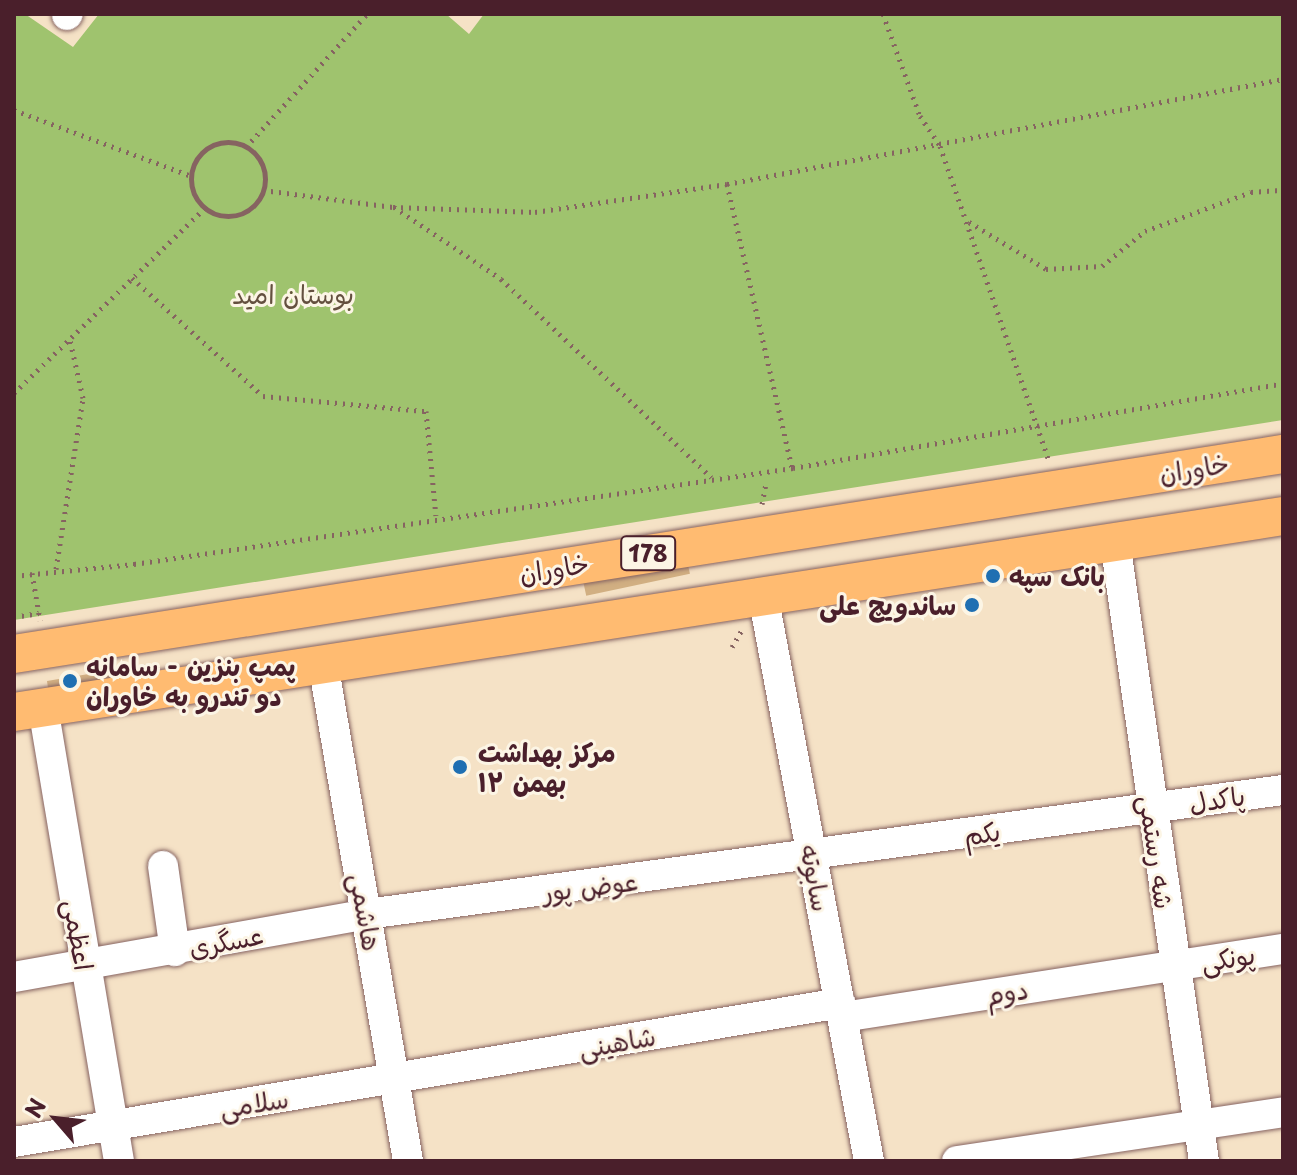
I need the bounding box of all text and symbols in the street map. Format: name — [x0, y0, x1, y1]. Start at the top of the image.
park label: بوستان امید — [232, 278, 354, 310]
street label: خاوران — [1157, 447, 1231, 489]
road number: 178 — [620, 533, 676, 573]
street label: خاوران — [517, 547, 591, 589]
place label: بانک سپه — [1009, 560, 1105, 592]
marker: بانک سپه — [984, 567, 1002, 585]
place label: ساندویچ علی — [819, 589, 956, 621]
marker: ساندویچ علی — [963, 596, 981, 614]
place label: پمپ بنزین - سامانه دو تندرو به خاوران — [86, 650, 296, 712]
marker: پمپ بنزین - سامانه دو تندرو به خاوران — [61, 672, 79, 690]
place label: مرکز بهداشت ۱۲ بهمن — [478, 736, 616, 798]
marker: مرکز بهداشت ۱۲ بهمن — [449, 756, 471, 778]
street label: پاکدل — [1187, 780, 1247, 818]
street label: شه رستمی — [1134, 793, 1180, 911]
street label: یکم — [962, 815, 1002, 851]
street label: سابوته — [794, 842, 838, 914]
street label: عوض پور — [541, 865, 639, 907]
street label: هاشمی — [344, 871, 388, 953]
street label: اعظمی — [58, 897, 100, 973]
street label: عسگری — [186, 919, 266, 963]
street label: پونکی — [1199, 938, 1257, 978]
street label: دوم — [984, 973, 1030, 1011]
street label: شاهینی — [576, 1020, 658, 1064]
north arrow — [16, 1079, 96, 1159]
street label: سلامی — [217, 1082, 291, 1124]
text: N — [16, 1092, 53, 1123]

